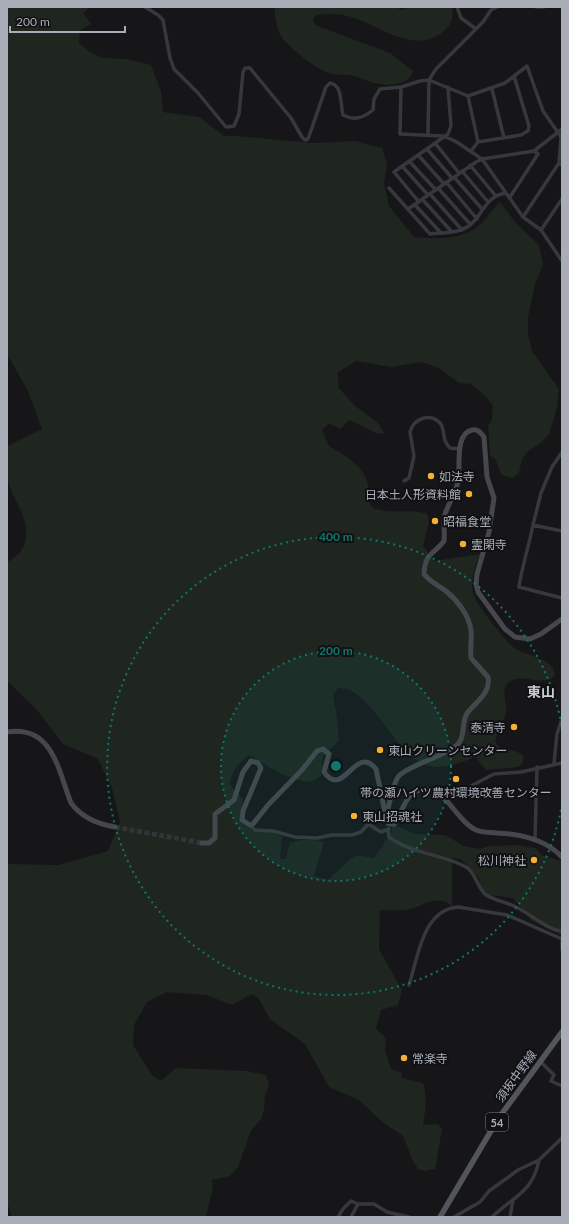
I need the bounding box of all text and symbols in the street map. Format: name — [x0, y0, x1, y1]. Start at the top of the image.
scale bar — [10, 8, 125, 34]
text: 200 m — [16, 14, 50, 29]
place label: 如法寺 — [439, 469, 475, 484]
marker: 如法寺 — [426, 471, 436, 481]
place label: 日本土人形資料館 — [365, 487, 461, 502]
marker: 日本土人形資料館 — [464, 489, 474, 499]
place label: 昭福食堂 — [443, 514, 491, 529]
marker: 昭福食堂 — [430, 516, 440, 526]
text: 400 m — [319, 529, 353, 544]
place label: 霊閑寺 — [471, 537, 507, 552]
marker: 霊閑寺 — [458, 539, 468, 549]
text: 200 m — [319, 643, 353, 658]
district label: 東山 — [527, 683, 555, 700]
place label: 泰清寺 — [470, 720, 506, 735]
marker: 泰清寺 — [509, 722, 519, 732]
place label: 東山クリーンセンター — [388, 743, 507, 758]
marker: 東山クリーンセンター — [375, 745, 385, 755]
centre of rings — [329, 759, 343, 773]
marker: 帯の瀬ハイツ農村環境改善センター — [451, 774, 461, 784]
place label: 帯の瀬ハイツ農村環境改善センター — [360, 785, 552, 800]
place label: 東山招魂社 — [362, 809, 422, 824]
marker: 東山招魂社 — [349, 811, 359, 821]
place label: 松川神社 — [478, 853, 526, 868]
marker: 松川神社 — [529, 855, 539, 865]
street label: 須坂中野線 — [492, 1047, 540, 1105]
place label: 常楽寺 — [412, 1051, 448, 1066]
marker: 常楽寺 — [399, 1053, 409, 1063]
road number: 54 — [486, 1113, 508, 1131]

